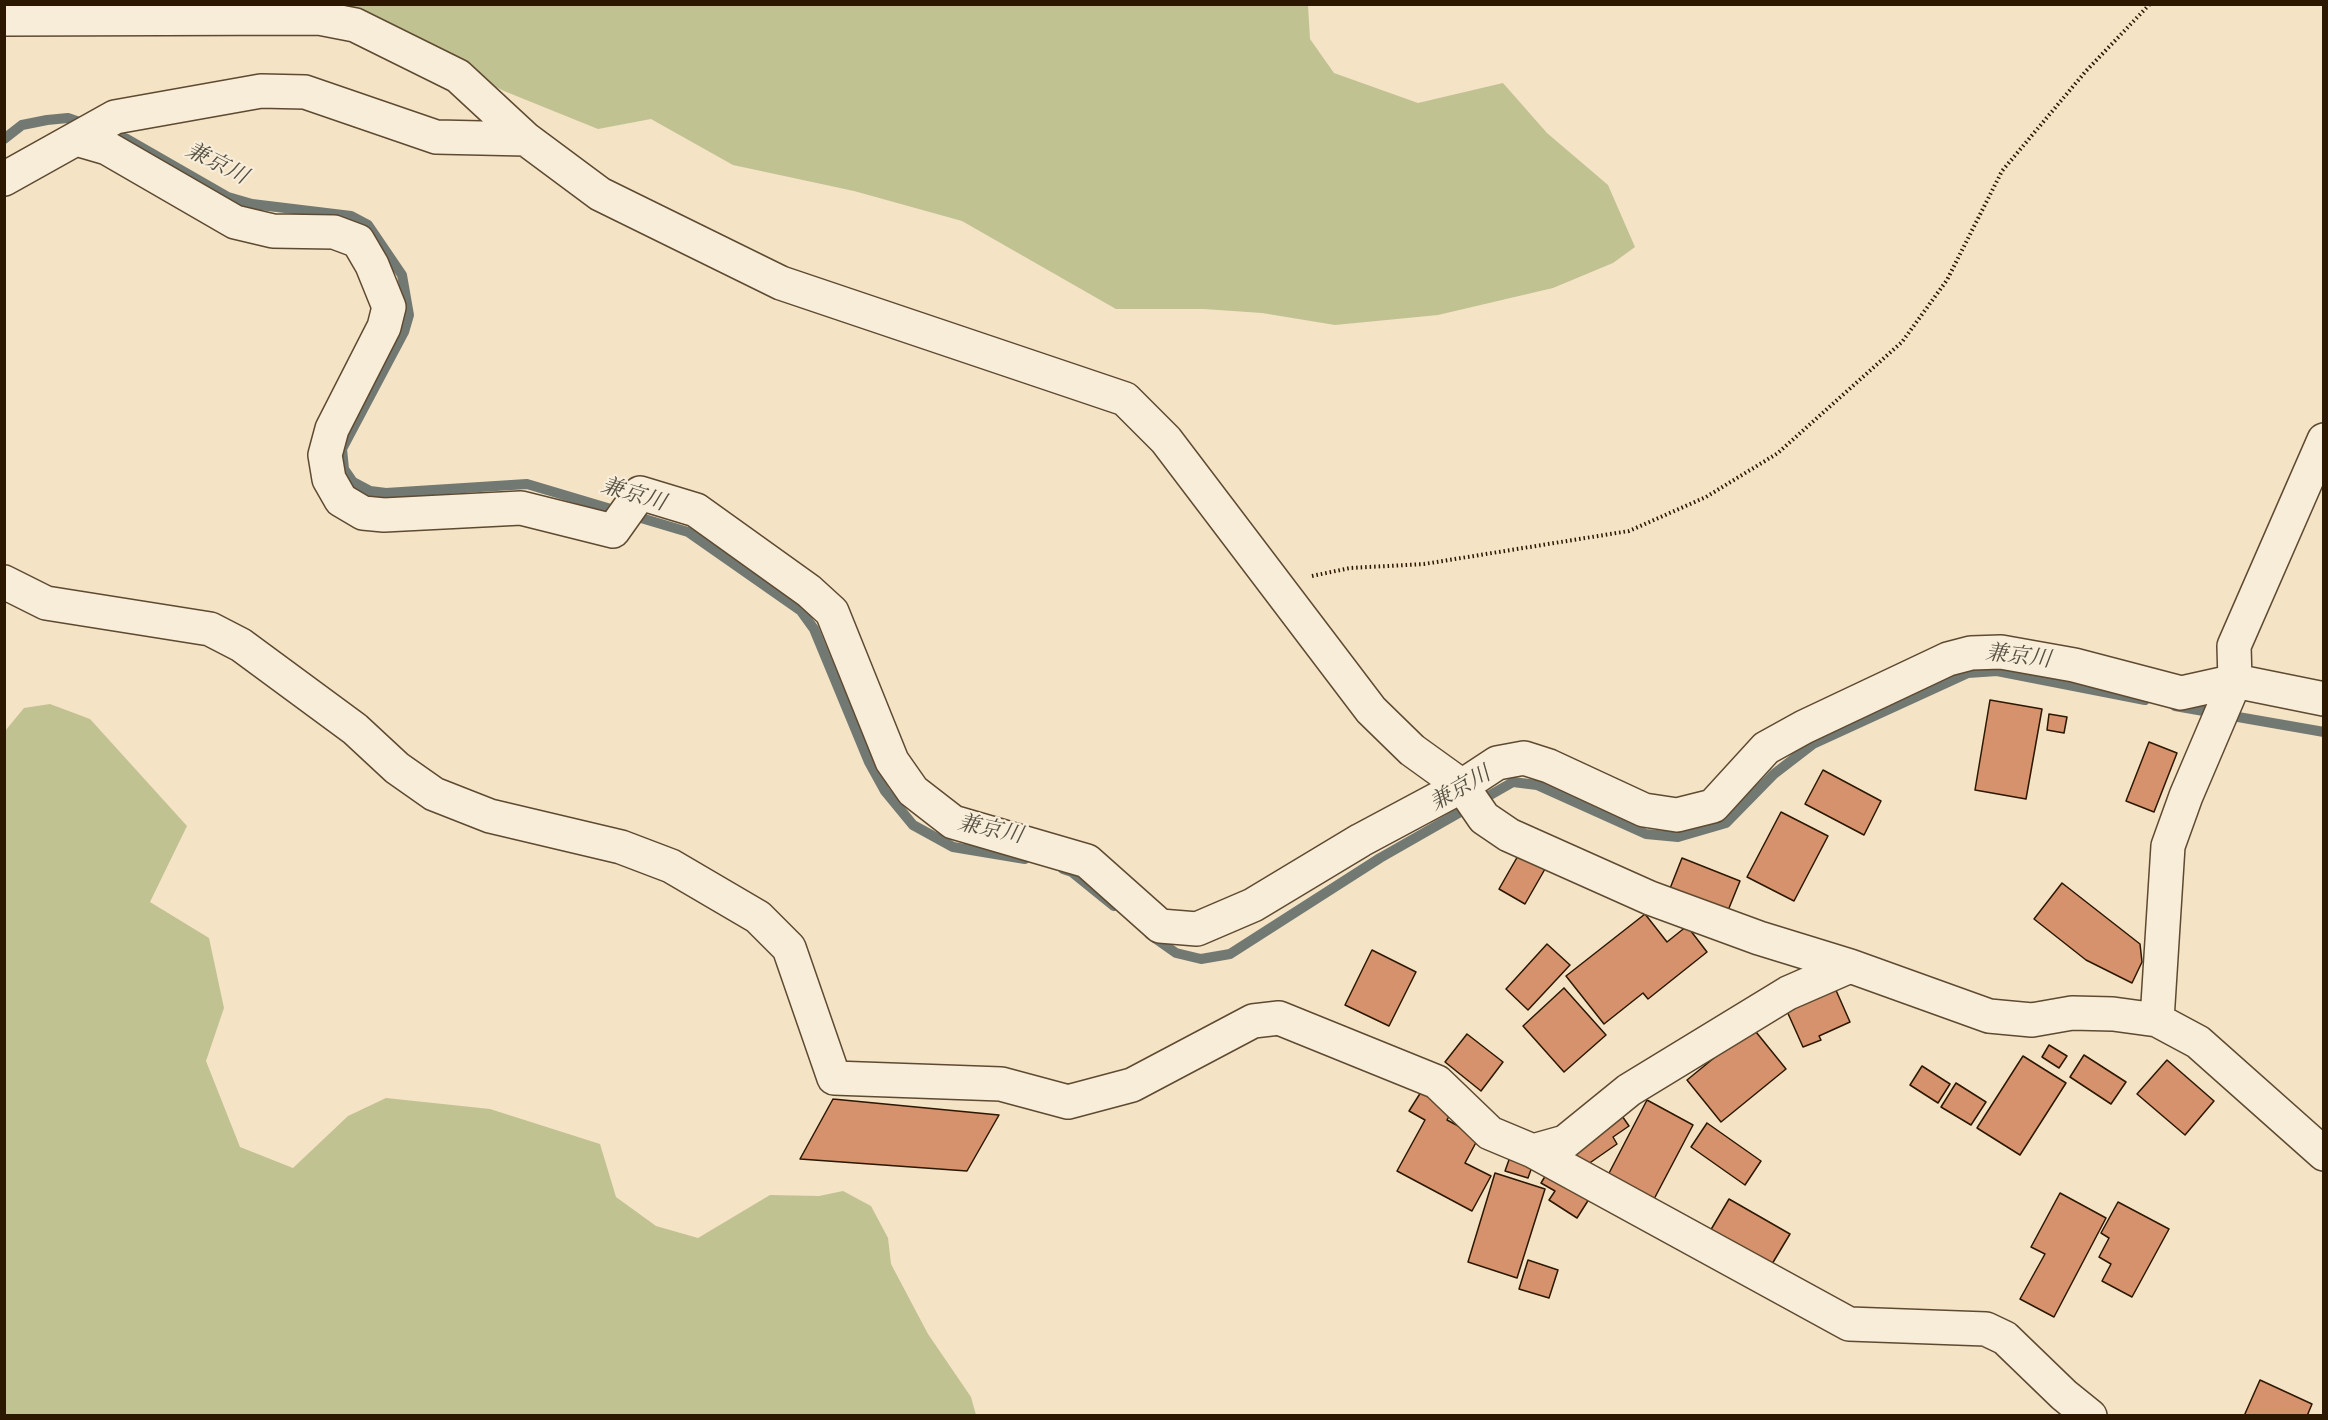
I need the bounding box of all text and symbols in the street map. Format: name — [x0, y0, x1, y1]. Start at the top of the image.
water label: 兼京川 — [181, 138, 251, 192]
water label: 兼京川 — [598, 474, 668, 518]
water label: 兼京川 — [1984, 641, 2052, 675]
water label: 兼京川 — [1426, 762, 1496, 818]
water label: 兼京川 — [955, 811, 1025, 851]

